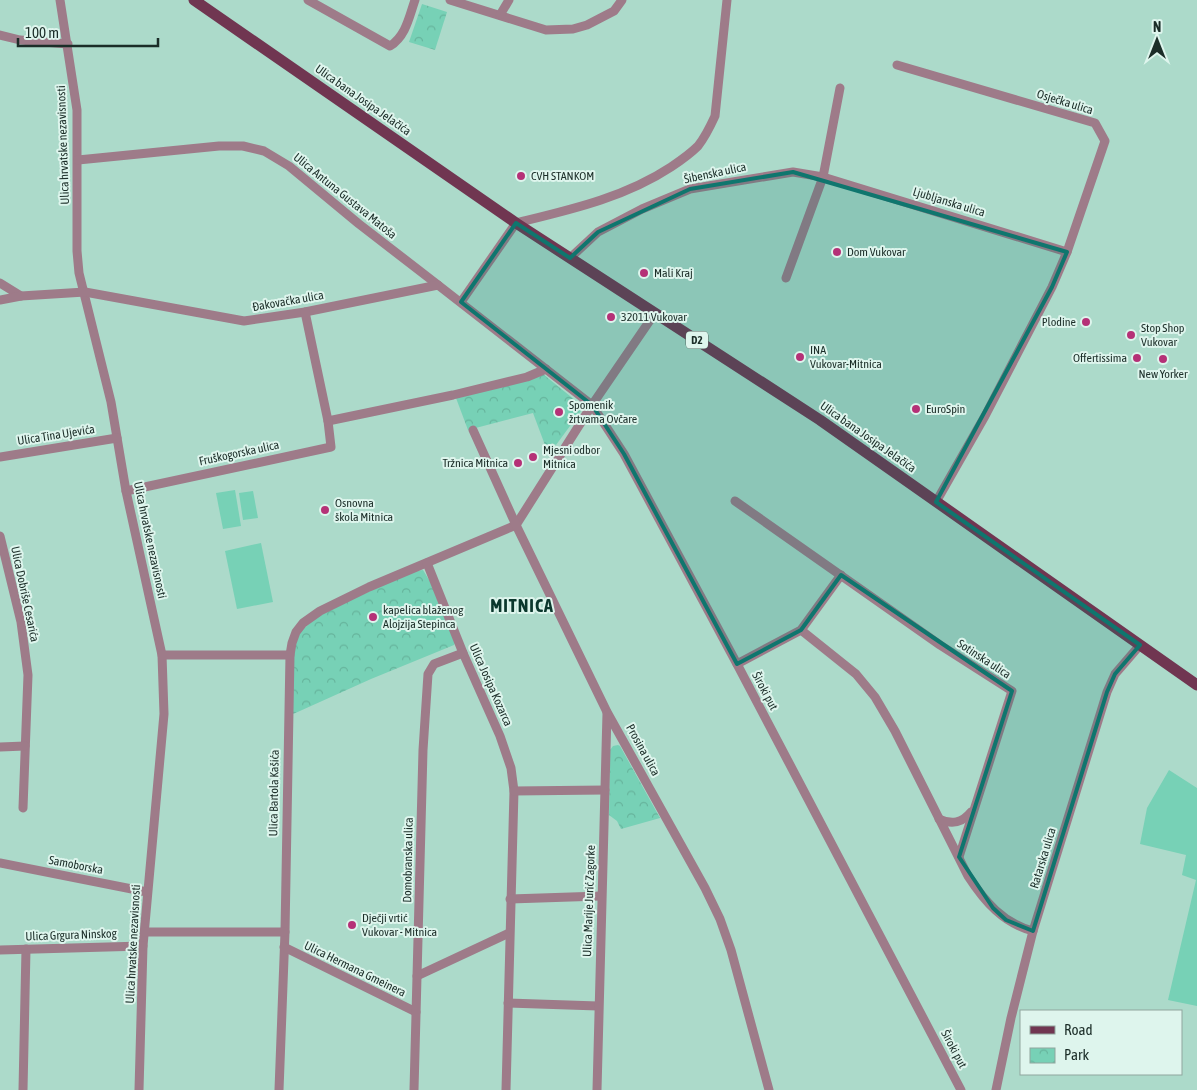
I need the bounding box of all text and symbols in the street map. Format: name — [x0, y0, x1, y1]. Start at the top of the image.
scale bar — [18, 15, 158, 47]
north arrow — [1132, 15, 1182, 65]
text: N — [1153, 19, 1161, 35]
text: 100 m — [25, 24, 59, 41]
street label: Ulica bana Josipa Jelačića — [312, 62, 414, 138]
street label: Ulica hrvatske nezavisnosti — [54, 85, 72, 205]
street label: Osječka ulica — [1035, 87, 1095, 117]
street label: Ulica Antuna Gustava Matoša — [291, 150, 399, 242]
street label: Šibenska ulica — [683, 160, 747, 186]
place label: CVH STANKOM — [531, 169, 594, 183]
marker: CVH STANKOM — [515, 170, 527, 182]
street label: Ljubljanska ulica — [911, 184, 987, 220]
place label: Dom Vukovar — [847, 245, 906, 259]
marker: Dom Vukovar — [831, 246, 843, 258]
place label: Mali Kraj — [654, 266, 693, 280]
marker: Mali Kraj — [638, 267, 650, 279]
street label: Đakovačka ulica — [251, 288, 325, 314]
place label: 32011 Vukovar — [621, 310, 687, 324]
marker: 32011 Vukovar — [605, 311, 617, 323]
place label: Plodine — [1042, 315, 1076, 329]
marker: Plodine — [1080, 316, 1092, 328]
place label: Stop Shop Vukovar — [1141, 321, 1185, 349]
marker: Stop Shop Vukovar — [1125, 329, 1137, 341]
road number: D2 — [686, 332, 708, 348]
place label: INA Vukovar-Mitnica — [810, 343, 882, 371]
marker: INA Vukovar-Mitnica — [794, 351, 806, 363]
place label: Offertissima — [1073, 351, 1127, 365]
marker: Offertissima — [1131, 352, 1143, 364]
marker: New Yorker — [1157, 353, 1169, 365]
place label: New Yorker — [1138, 367, 1188, 381]
place label: Spomenik žrtvama Ovčare — [569, 398, 637, 426]
street label: Ulica bana Josipa Jelačića — [817, 399, 919, 475]
place label: EuroSpin — [926, 402, 965, 416]
marker: EuroSpin — [910, 403, 922, 415]
marker: Spomenik žrtvama Ovčare — [553, 406, 565, 418]
street label: Ulica Tina Ujevića — [16, 422, 96, 448]
street label: Fruškogorska ulica — [198, 438, 280, 468]
place label: Mjesni odbor Mitnica — [543, 443, 600, 471]
marker: Mjesni odbor Mitnica — [527, 451, 539, 463]
place label: Tržnica Mitnica — [442, 456, 508, 470]
marker: Tržnica Mitnica — [512, 457, 524, 469]
street label: Ulica hrvatske nezavisnosti — [131, 480, 169, 600]
place label: Osnovna škola Mitnica — [335, 496, 393, 524]
marker: Osnovna škola Mitnica — [319, 504, 331, 516]
street label: Ulica Dobriše Cesarića — [8, 545, 42, 643]
district label: MITNICA — [490, 595, 554, 616]
place label: kapelica blaženog Alojzija Stepinca — [383, 603, 464, 631]
marker: kapelica blaženog Alojzija Stepinca — [367, 611, 379, 623]
street label: Sotinska ulica — [955, 636, 1013, 682]
street label: Ulica Josipa Kozarca — [467, 642, 515, 728]
street label: Široki put — [749, 670, 781, 713]
street label: Prosina ulica — [623, 722, 663, 778]
street label: Ulica Bartola Kašića — [266, 749, 282, 837]
street label: Domobranska ulica — [400, 817, 416, 903]
street label: Ratarska ulica — [1027, 826, 1059, 890]
street label: Ulica Marije Jurić Zagorke — [580, 845, 598, 957]
street label: Samoborska — [48, 853, 104, 877]
street label: Ulica hrvatske nezavisnosti — [123, 884, 143, 1004]
place label: Dječji vrtić Vukovar - Mitnica — [362, 911, 437, 939]
marker: Dječji vrtić Vukovar - Mitnica — [346, 919, 358, 931]
street label: Ulica Grgura Ninskog — [25, 926, 118, 944]
street label: Ulica Hermana Gmeinera — [302, 938, 408, 1000]
legend — [1020, 1010, 1182, 1075]
text: Road — [1064, 1021, 1093, 1038]
street label: Široki put — [938, 1028, 970, 1071]
text: Park — [1064, 1046, 1089, 1063]

